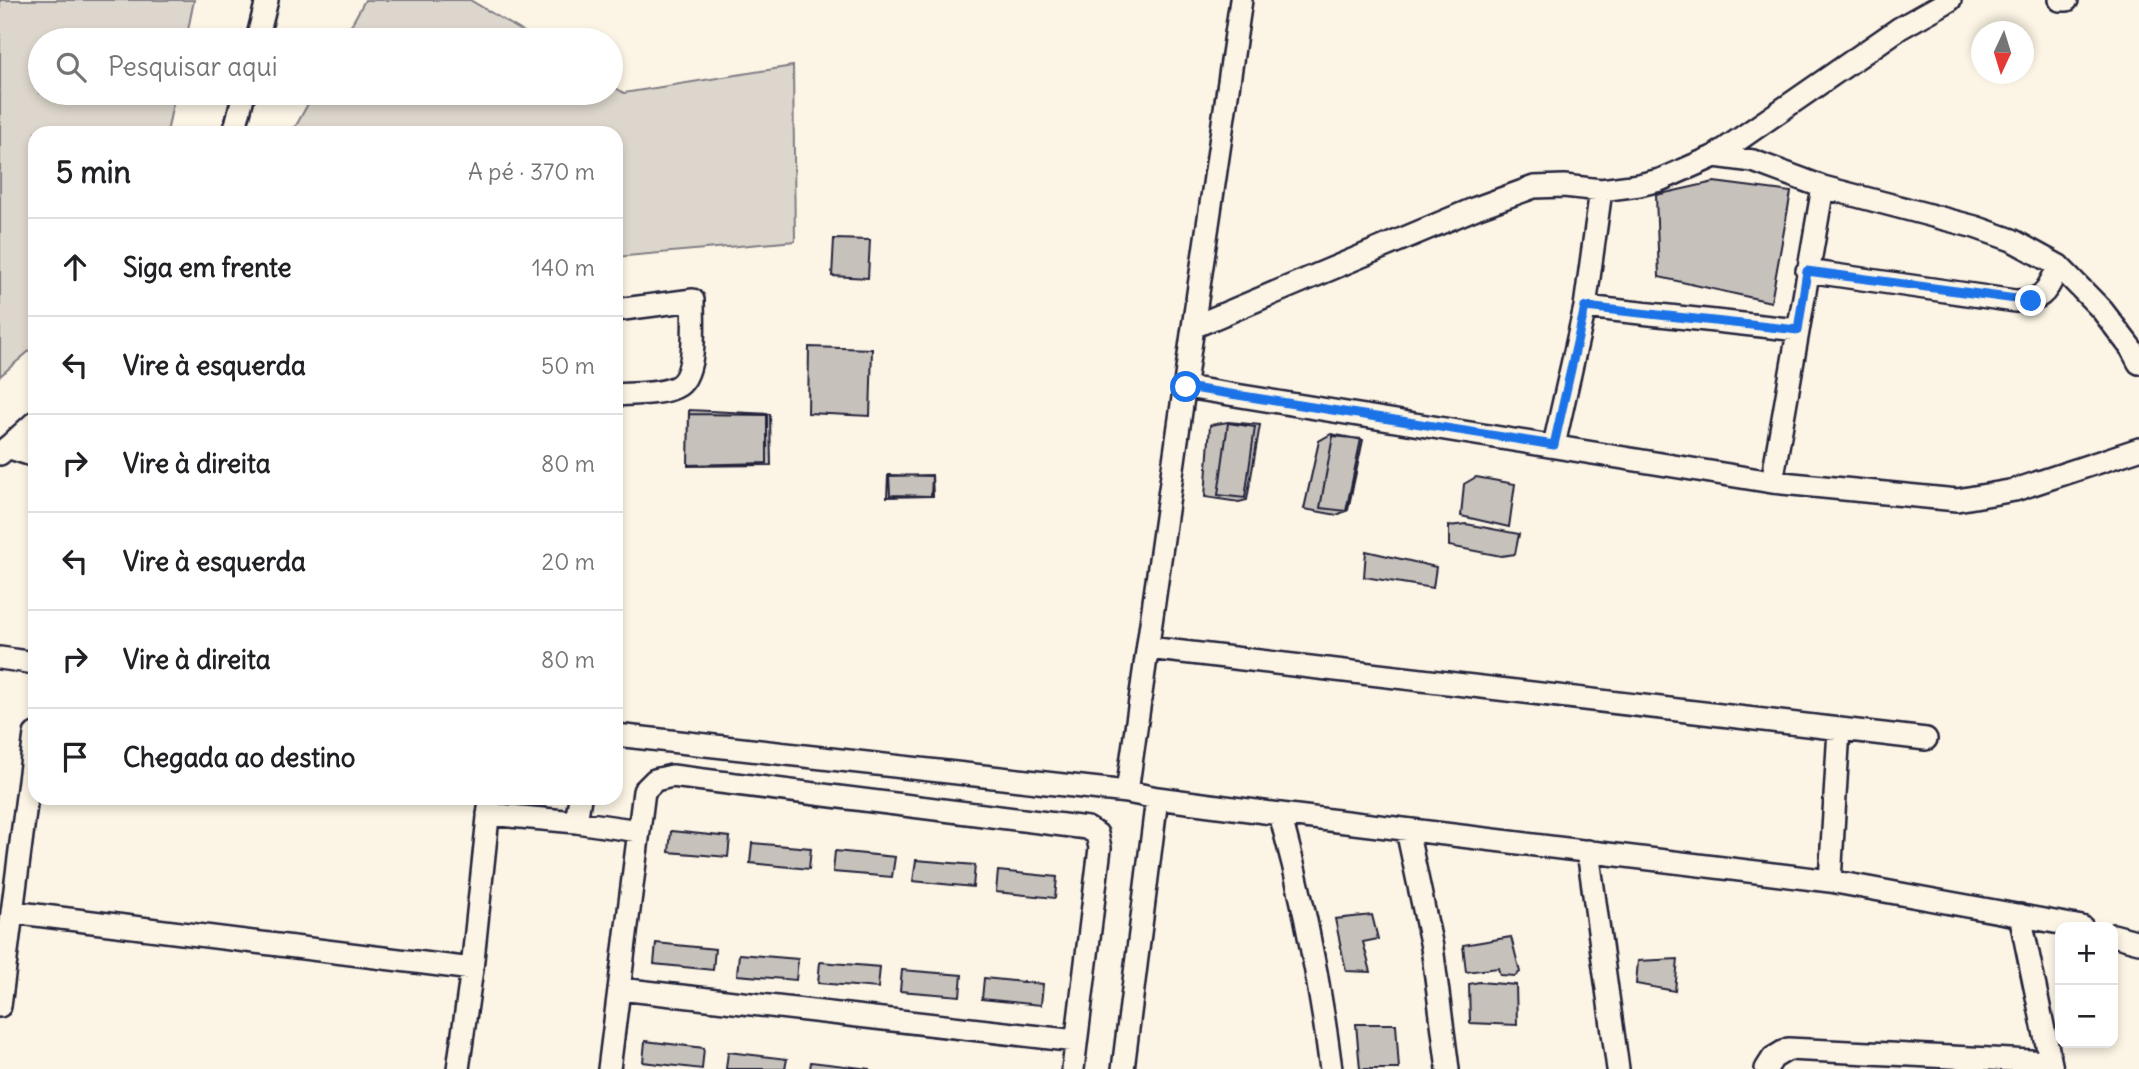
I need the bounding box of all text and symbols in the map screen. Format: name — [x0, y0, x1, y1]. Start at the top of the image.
north arrow — [1971, 21, 2034, 84]
search box — [28, 28, 623, 105]
icon: search — [52, 48, 90, 86]
text: Pesquisar aqui — [108, 50, 277, 83]
text: 5 min — [56, 153, 131, 191]
text: A pé · 370 m — [468, 157, 595, 186]
icon: ahead — [56, 248, 94, 286]
text: Siga em frente — [123, 251, 291, 284]
text: 140 m — [532, 253, 595, 282]
route end — [2015, 285, 2046, 316]
icon: left — [56, 346, 94, 384]
text: Vire à esquerda — [123, 349, 306, 382]
text: 50 m — [541, 351, 595, 380]
route start — [1170, 371, 1201, 402]
icon: right — [56, 444, 94, 482]
text: Vire à direita — [123, 447, 271, 480]
text: 80 m — [541, 449, 595, 478]
icon: left — [56, 542, 94, 580]
text: Vire à esquerda — [123, 545, 306, 578]
text: 20 m — [542, 547, 595, 576]
icon: right — [56, 640, 94, 678]
text: Vire à direita — [123, 643, 271, 676]
text: 80 m — [541, 645, 595, 674]
icon: arrive — [56, 738, 94, 776]
text: Chegada ao destino — [123, 741, 355, 774]
map controls — [2055, 922, 2118, 1048]
button: + — [2055, 922, 2118, 985]
button: − — [2055, 985, 2118, 1048]

